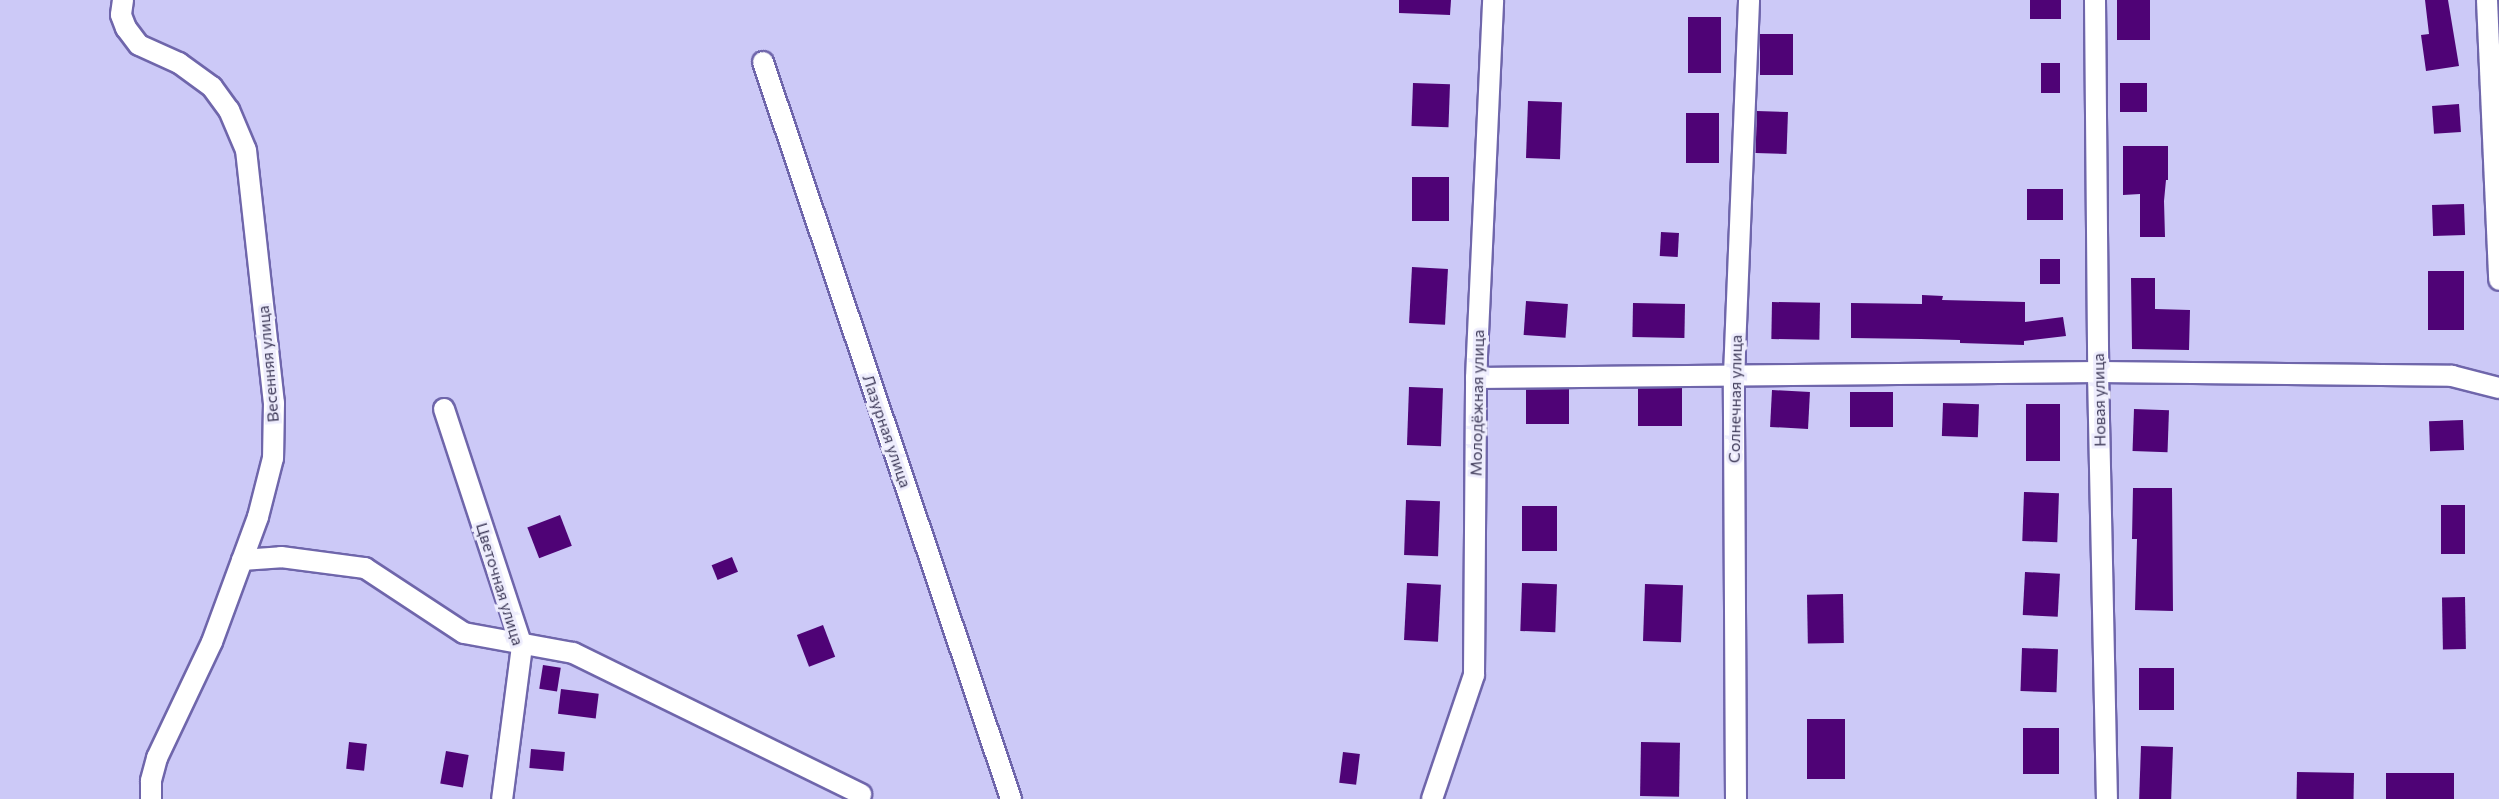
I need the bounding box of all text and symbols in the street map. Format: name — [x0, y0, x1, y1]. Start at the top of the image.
street label: Весенняя улица — [253, 305, 283, 423]
street label: Молодёжная улица — [1466, 330, 1488, 476]
street label: Солнечная улица — [1724, 335, 1746, 463]
street label: Новая улица — [2089, 353, 2109, 447]
street label: Лазурная улица — [859, 372, 915, 490]
street label: Цветочная улица — [472, 520, 528, 648]

